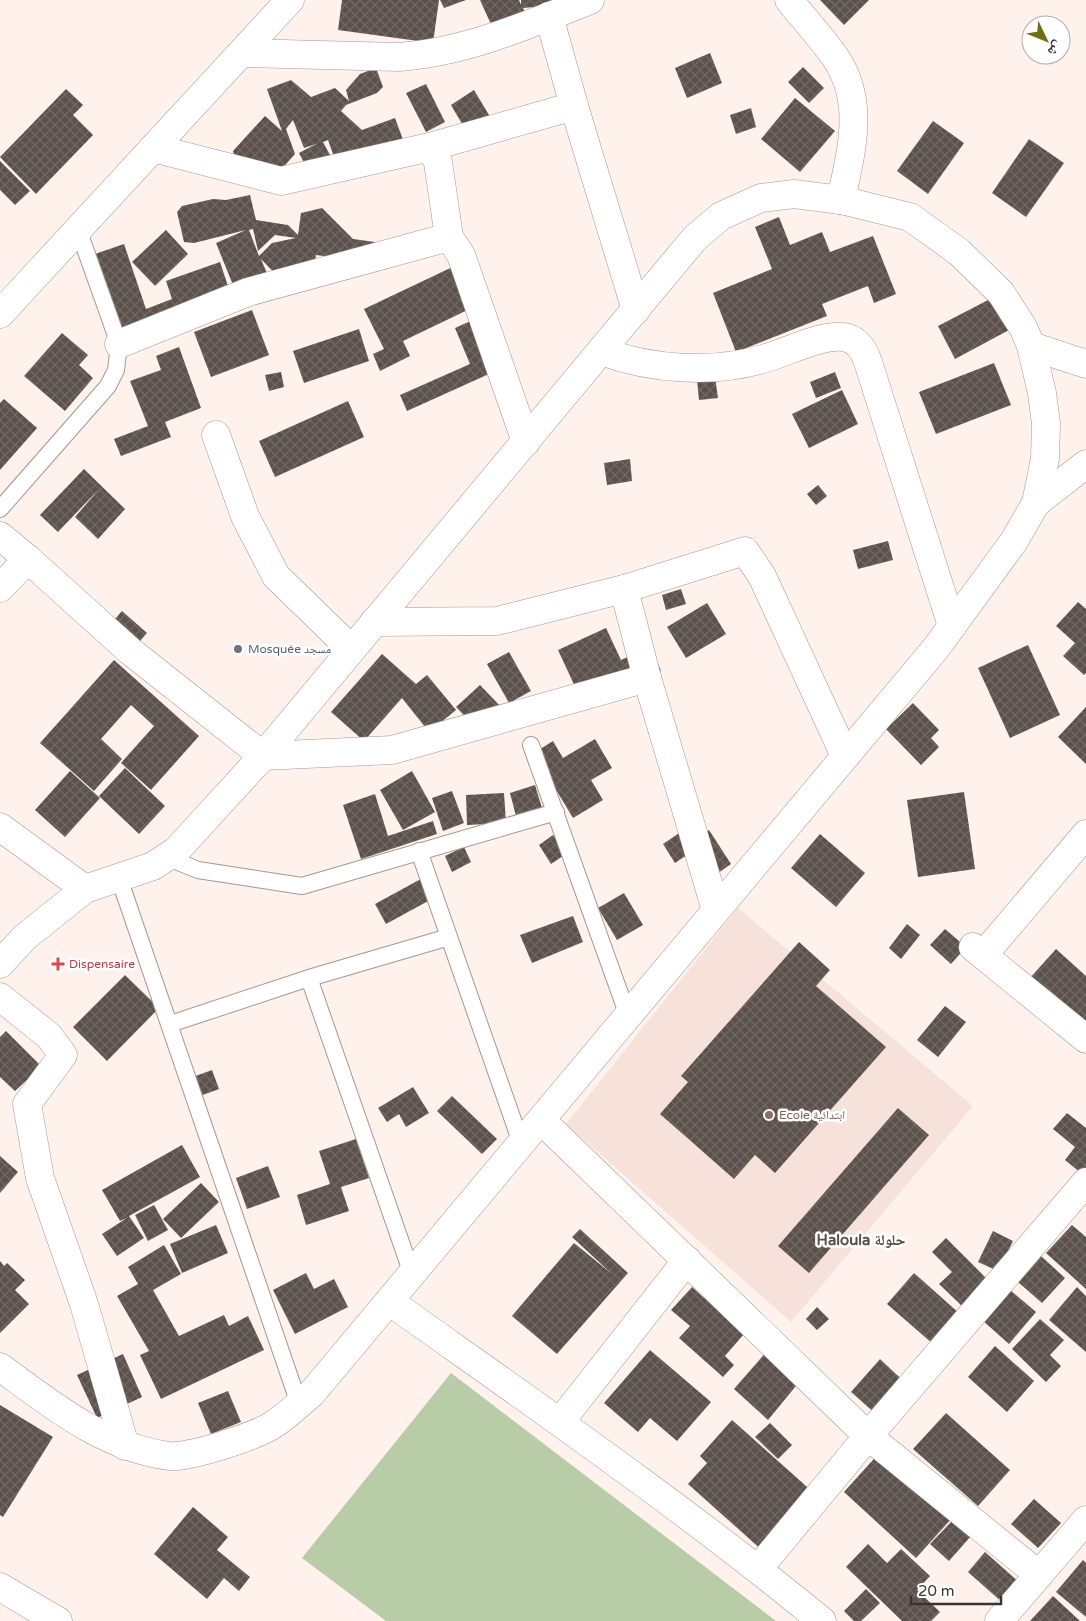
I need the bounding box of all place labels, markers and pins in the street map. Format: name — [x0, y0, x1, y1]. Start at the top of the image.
place label: Mosquée مسجد — [248, 642, 331, 656]
marker: Mosquée مسجد — [232, 643, 244, 655]
marker: Dispensaire — [51, 957, 65, 971]
place label: Dispensaire — [69, 957, 135, 971]
place label: Ecole ابتدائية — [779, 1108, 845, 1122]
marker: Ecole ابتدائية — [763, 1109, 775, 1121]

